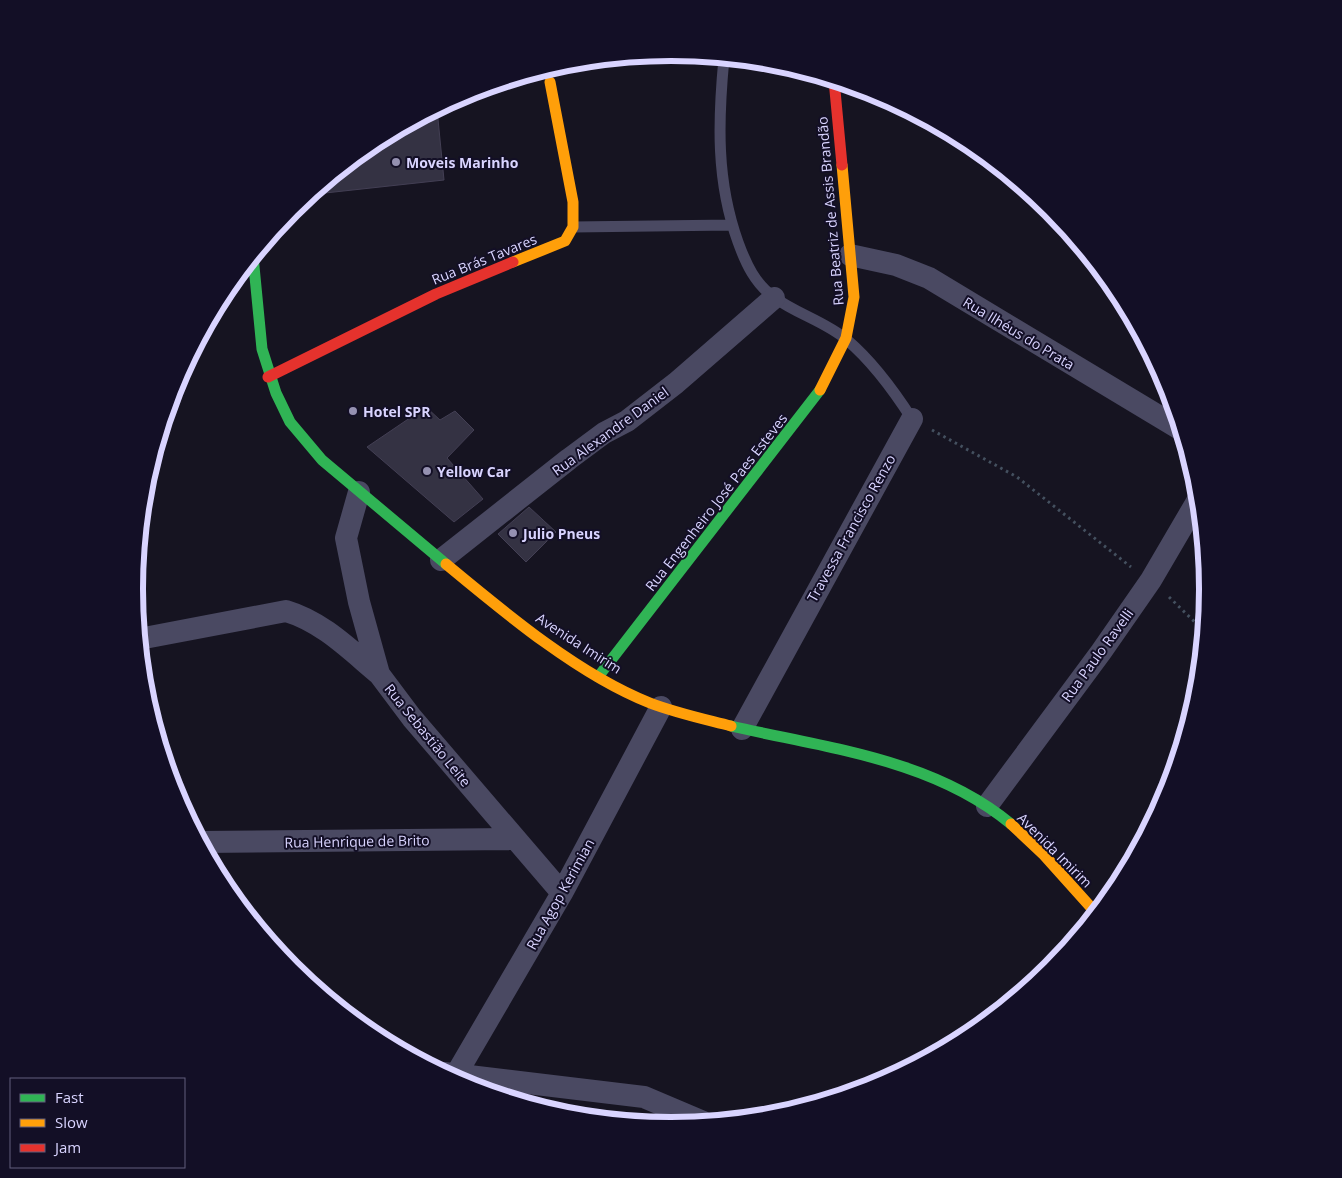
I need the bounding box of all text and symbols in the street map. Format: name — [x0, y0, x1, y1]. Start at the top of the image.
street label: Rua Beatriz de Assis Brandão — [812, 116, 848, 306]
place label: Moveis Marinho — [406, 153, 519, 172]
marker: Moveis Marinho — [390, 156, 402, 168]
street label: Rua Brás Tavares — [429, 229, 540, 289]
street label: Rua Ilhéus do Prata — [960, 292, 1078, 374]
street label: Rua Alexandre Daniel — [548, 382, 672, 480]
place label: Hotel SPR — [363, 402, 431, 421]
marker: Hotel SPR — [347, 405, 359, 417]
street label: Rua Engenheiro José Paes Esteves — [641, 409, 792, 595]
street label: Travessa Francisco Renzo — [802, 451, 900, 605]
place label: Yellow Car — [437, 462, 511, 481]
marker: Yellow Car — [421, 465, 433, 477]
place label: Julio Pneus — [521, 524, 600, 543]
marker: Julio Pneus — [507, 527, 519, 539]
street label: Rua Paulo Ravelli — [1057, 605, 1137, 705]
street label: Avenida Imirim — [533, 608, 625, 678]
street label: Rua Sebastião Leite — [381, 680, 475, 790]
street label: Avenida Imirim — [1013, 808, 1097, 892]
street label: Rua Henrique de Brito — [284, 830, 430, 852]
street label: Rua Agop Kerimian — [522, 835, 598, 953]
legend — [10, 1078, 185, 1168]
text: Fast — [55, 1087, 84, 1107]
text: Slow — [55, 1112, 88, 1132]
text: Jam — [53, 1137, 81, 1157]

